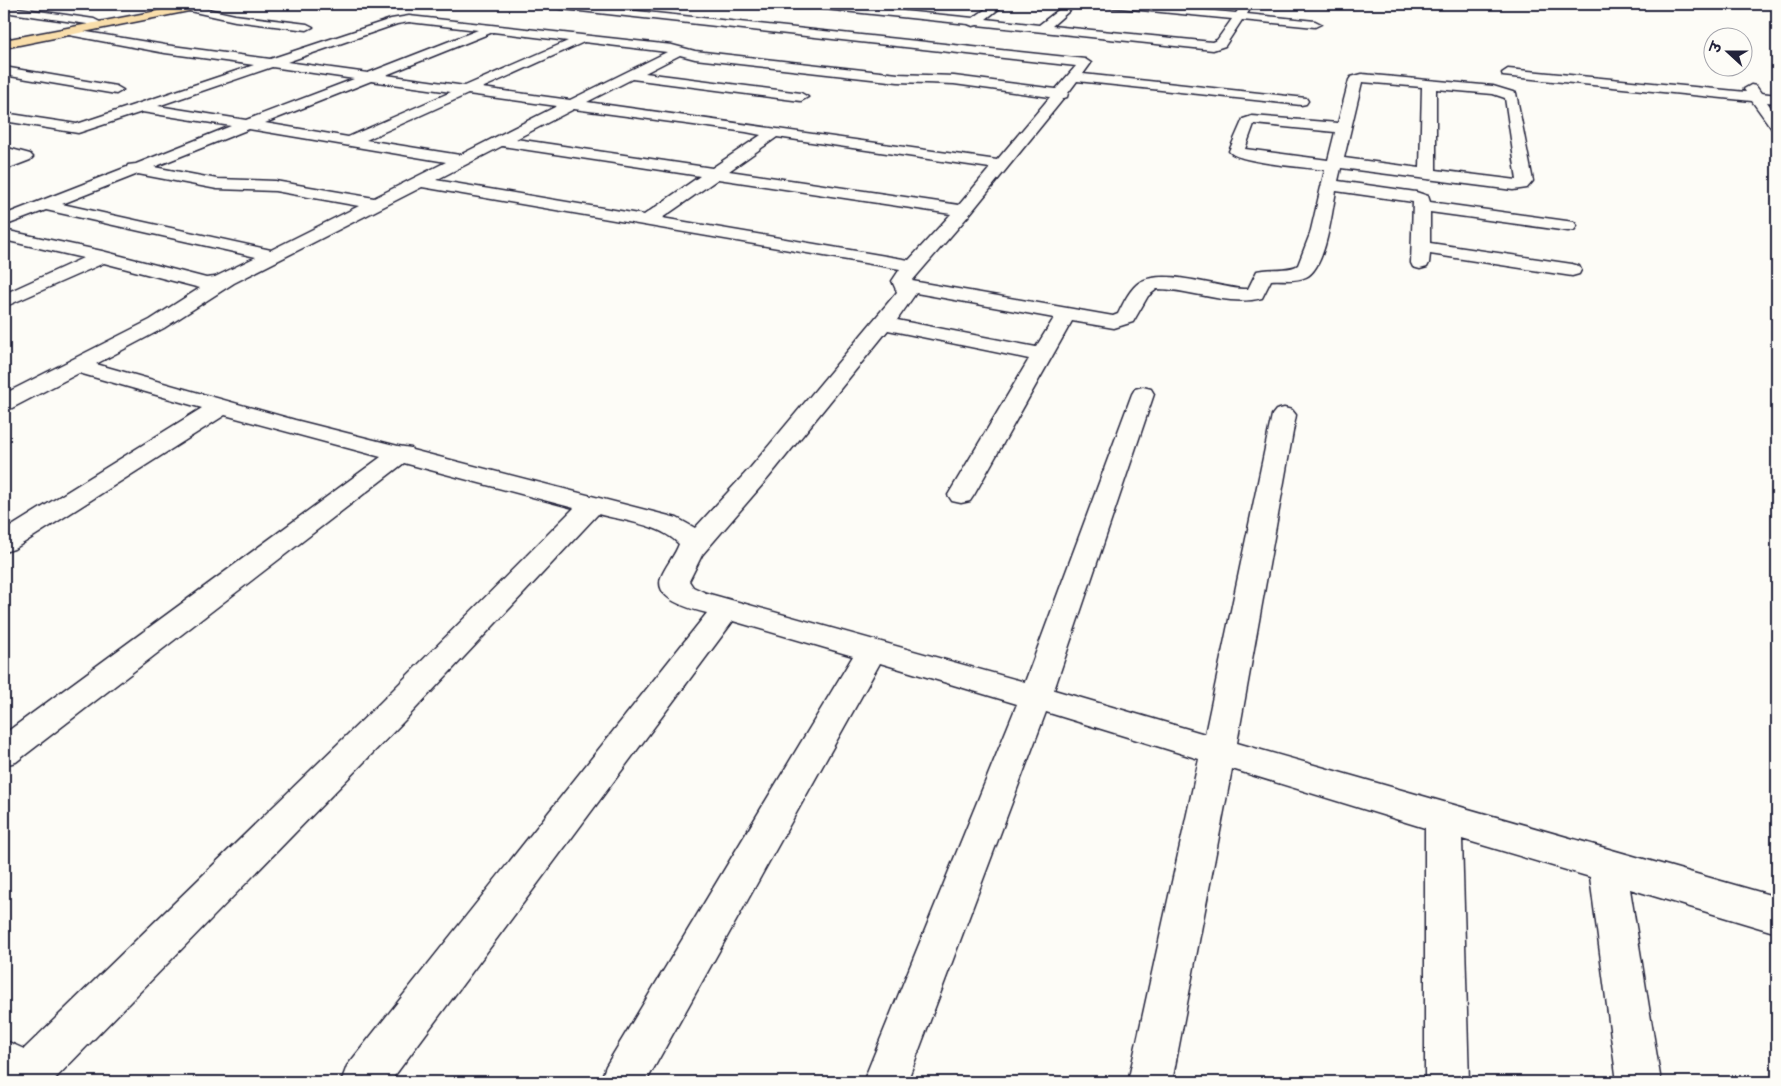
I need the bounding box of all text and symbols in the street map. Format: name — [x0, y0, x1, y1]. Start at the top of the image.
north arrow — [1704, 28, 1754, 78]
text: उ — [1706, 39, 1727, 57]

